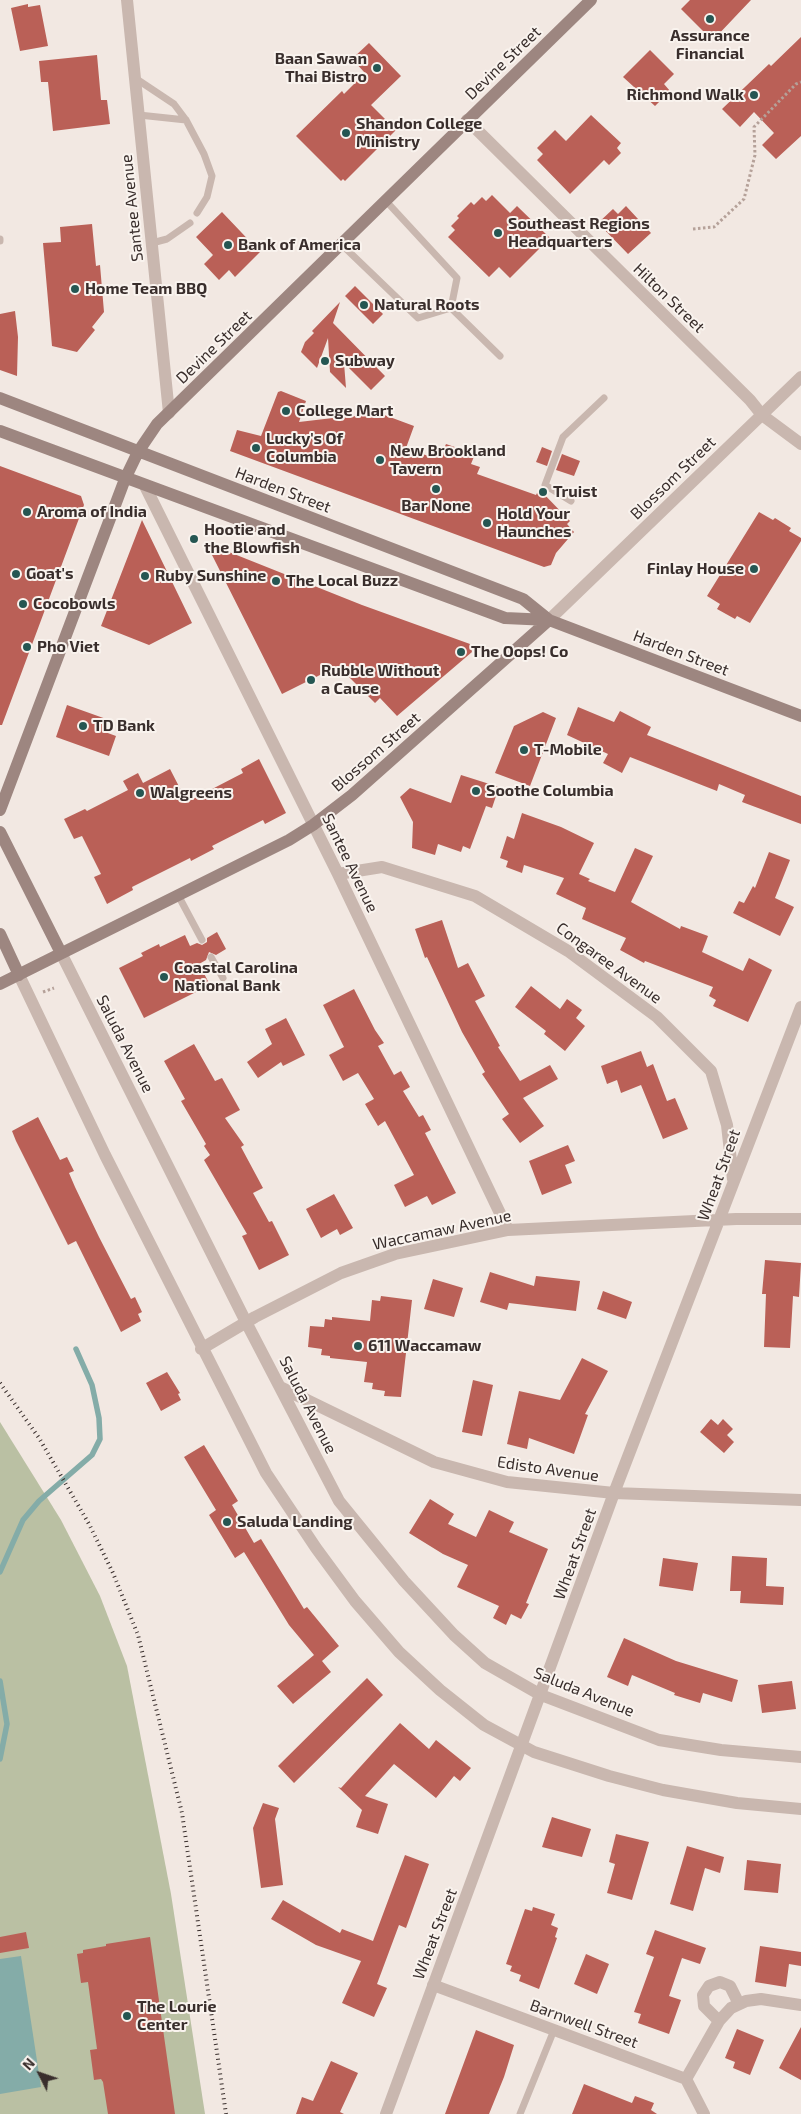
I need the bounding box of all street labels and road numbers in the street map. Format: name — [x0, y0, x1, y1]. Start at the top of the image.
street label: Devine Street — [461, 22, 545, 104]
street label: Santee Avenue — [117, 154, 147, 262]
street label: Hilton Street — [629, 259, 709, 337]
street label: Devine Street — [172, 306, 256, 388]
street label: Blossom Street — [626, 432, 720, 524]
street label: Harden Street — [232, 463, 334, 517]
street label: Harden Street — [630, 626, 732, 680]
street label: Blossom Street — [328, 708, 424, 796]
street label: Santee Avenue — [318, 810, 382, 916]
street label: Congaree Avenue — [553, 918, 665, 1008]
street label: Saluda Avenue — [92, 992, 158, 1096]
street label: Wheat Street — [694, 1127, 744, 1223]
street label: Waccamaw Avenue — [371, 1206, 513, 1254]
street label: Saluda Avenue — [275, 1353, 341, 1457]
street label: Edisto Avenue — [496, 1452, 600, 1486]
street label: Wheat Street — [550, 1506, 600, 1602]
street label: Saluda Avenue — [531, 1663, 637, 1721]
street label: Wheat Street — [409, 1886, 461, 1982]
street label: Barnwell Street — [527, 1996, 641, 2052]

